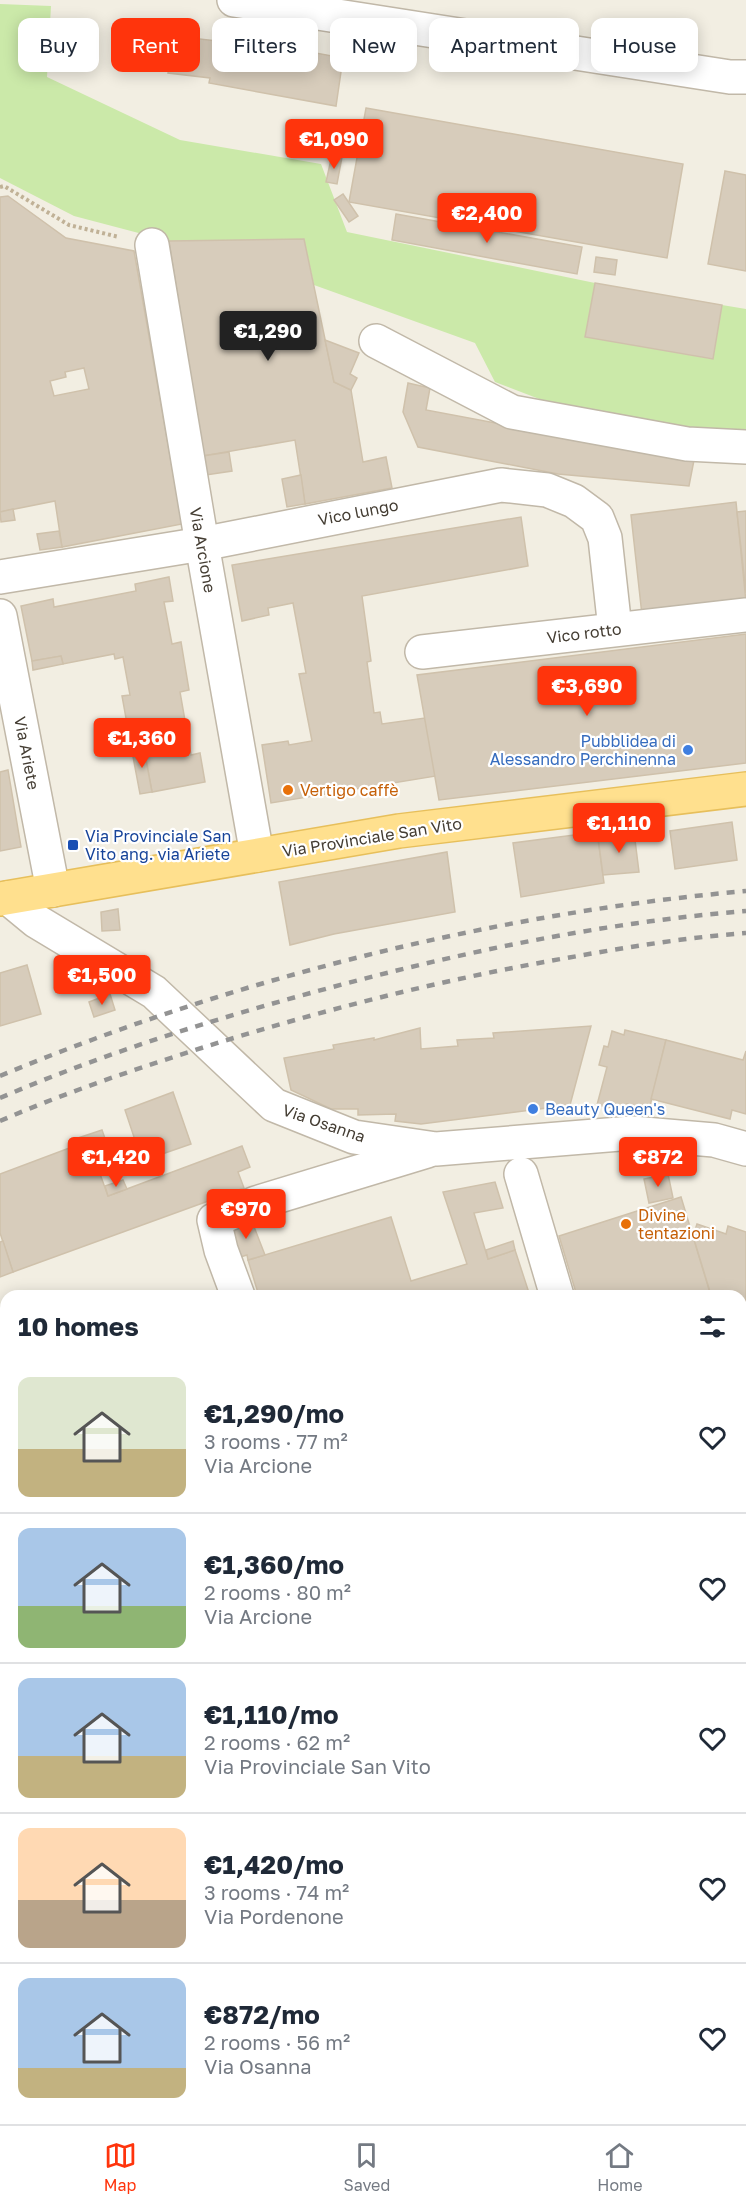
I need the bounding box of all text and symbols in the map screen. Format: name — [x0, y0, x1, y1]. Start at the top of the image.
chip: Buy — [18, 18, 99, 72]
chip: Rent — [111, 18, 200, 72]
chip: Filters — [212, 18, 318, 72]
chip: New — [330, 18, 417, 72]
chip: Apartment — [429, 18, 579, 72]
chip: House — [591, 18, 698, 72]
pin: €1,090 — [285, 119, 383, 170]
text: €1,090 — [299, 126, 369, 150]
pin: €2,400 — [438, 193, 536, 244]
text: €2,400 — [451, 200, 523, 224]
pin: €1,290 — [219, 311, 317, 362]
text: €1,290 — [234, 318, 302, 342]
street label: Vico lungo — [316, 494, 400, 530]
street label: Via Arcione — [186, 506, 220, 594]
street label: Vico rotto — [545, 618, 623, 648]
pin: €3,690 — [538, 666, 636, 717]
text: €3,690 — [551, 673, 623, 697]
street label: Via Ariete — [10, 715, 44, 791]
pin: €1,360 — [93, 718, 191, 769]
text: €1,360 — [108, 725, 176, 749]
place label: Pubblidea di Alessandro Perchinenna — [490, 731, 676, 769]
marker: Pubblidea di Alessandro Perchinenna — [681, 743, 695, 757]
place label: Vertigo caffè — [300, 780, 398, 800]
marker: Vertigo caffè — [281, 783, 295, 797]
pin: €1,110 — [570, 803, 668, 854]
text: €1,110 — [587, 810, 651, 834]
street label: Via Provinciale San Vito — [281, 813, 463, 861]
place label: Via Provinciale San Vito ang. via Ariete — [85, 826, 231, 864]
marker: Via Provinciale San Vito ang. via Ariete — [66, 838, 80, 852]
pin: €1,500 — [53, 955, 151, 1006]
text: €1,500 — [68, 962, 137, 986]
place label: Beauty Queen's — [545, 1099, 665, 1119]
street label: Via Osanna — [280, 1100, 368, 1146]
marker: Beauty Queen's — [526, 1102, 540, 1116]
pin: €1,420 — [67, 1137, 165, 1188]
pin: €872 — [622, 1137, 694, 1188]
text: €1,420 — [82, 1144, 150, 1168]
text: €872 — [633, 1144, 683, 1168]
pin: €970 — [210, 1189, 282, 1240]
text: €970 — [221, 1196, 271, 1220]
place label: Divine tentazioni — [638, 1205, 715, 1243]
marker: Divine tentazioni — [619, 1217, 633, 1231]
icon: filters — [696, 1310, 729, 1343]
text: 10 homes — [18, 1311, 139, 1342]
text: €1,290/mo — [204, 1398, 344, 1429]
icon: home — [66, 1401, 138, 1473]
icon: heart — [696, 1421, 729, 1454]
text: 3 rooms · 77 m² — [204, 1429, 348, 1453]
text: Via Arcione — [204, 1453, 312, 1477]
text: €1,360/mo — [204, 1549, 344, 1580]
icon: home — [66, 1552, 138, 1624]
icon: heart — [696, 1572, 729, 1605]
text: 2 rooms · 80 m² — [204, 1580, 351, 1604]
text: Via Arcione — [204, 1604, 312, 1628]
text: €1,110/mo — [204, 1699, 339, 1730]
icon: home — [66, 1702, 138, 1774]
icon: heart — [696, 1722, 729, 1755]
text: 2 rooms · 62 m² — [204, 1730, 350, 1754]
text: Via Provinciale San Vito — [204, 1754, 431, 1778]
text: €1,420/mo — [204, 1849, 344, 1880]
icon: home — [66, 1852, 138, 1924]
icon: heart — [696, 1872, 729, 1905]
text: 3 rooms · 74 m² — [204, 1880, 349, 1904]
text: Via Pordenone — [204, 1904, 344, 1928]
text: €872/mo — [204, 1999, 320, 2030]
icon: home — [66, 2002, 138, 2074]
icon: heart — [696, 2022, 729, 2055]
text: 2 rooms · 56 m² — [204, 2030, 350, 2054]
text: Via Osanna — [204, 2054, 312, 2078]
tab: Map — [104, 2139, 137, 2195]
tab: Saved — [344, 2139, 390, 2195]
tab: Home — [597, 2139, 642, 2195]

